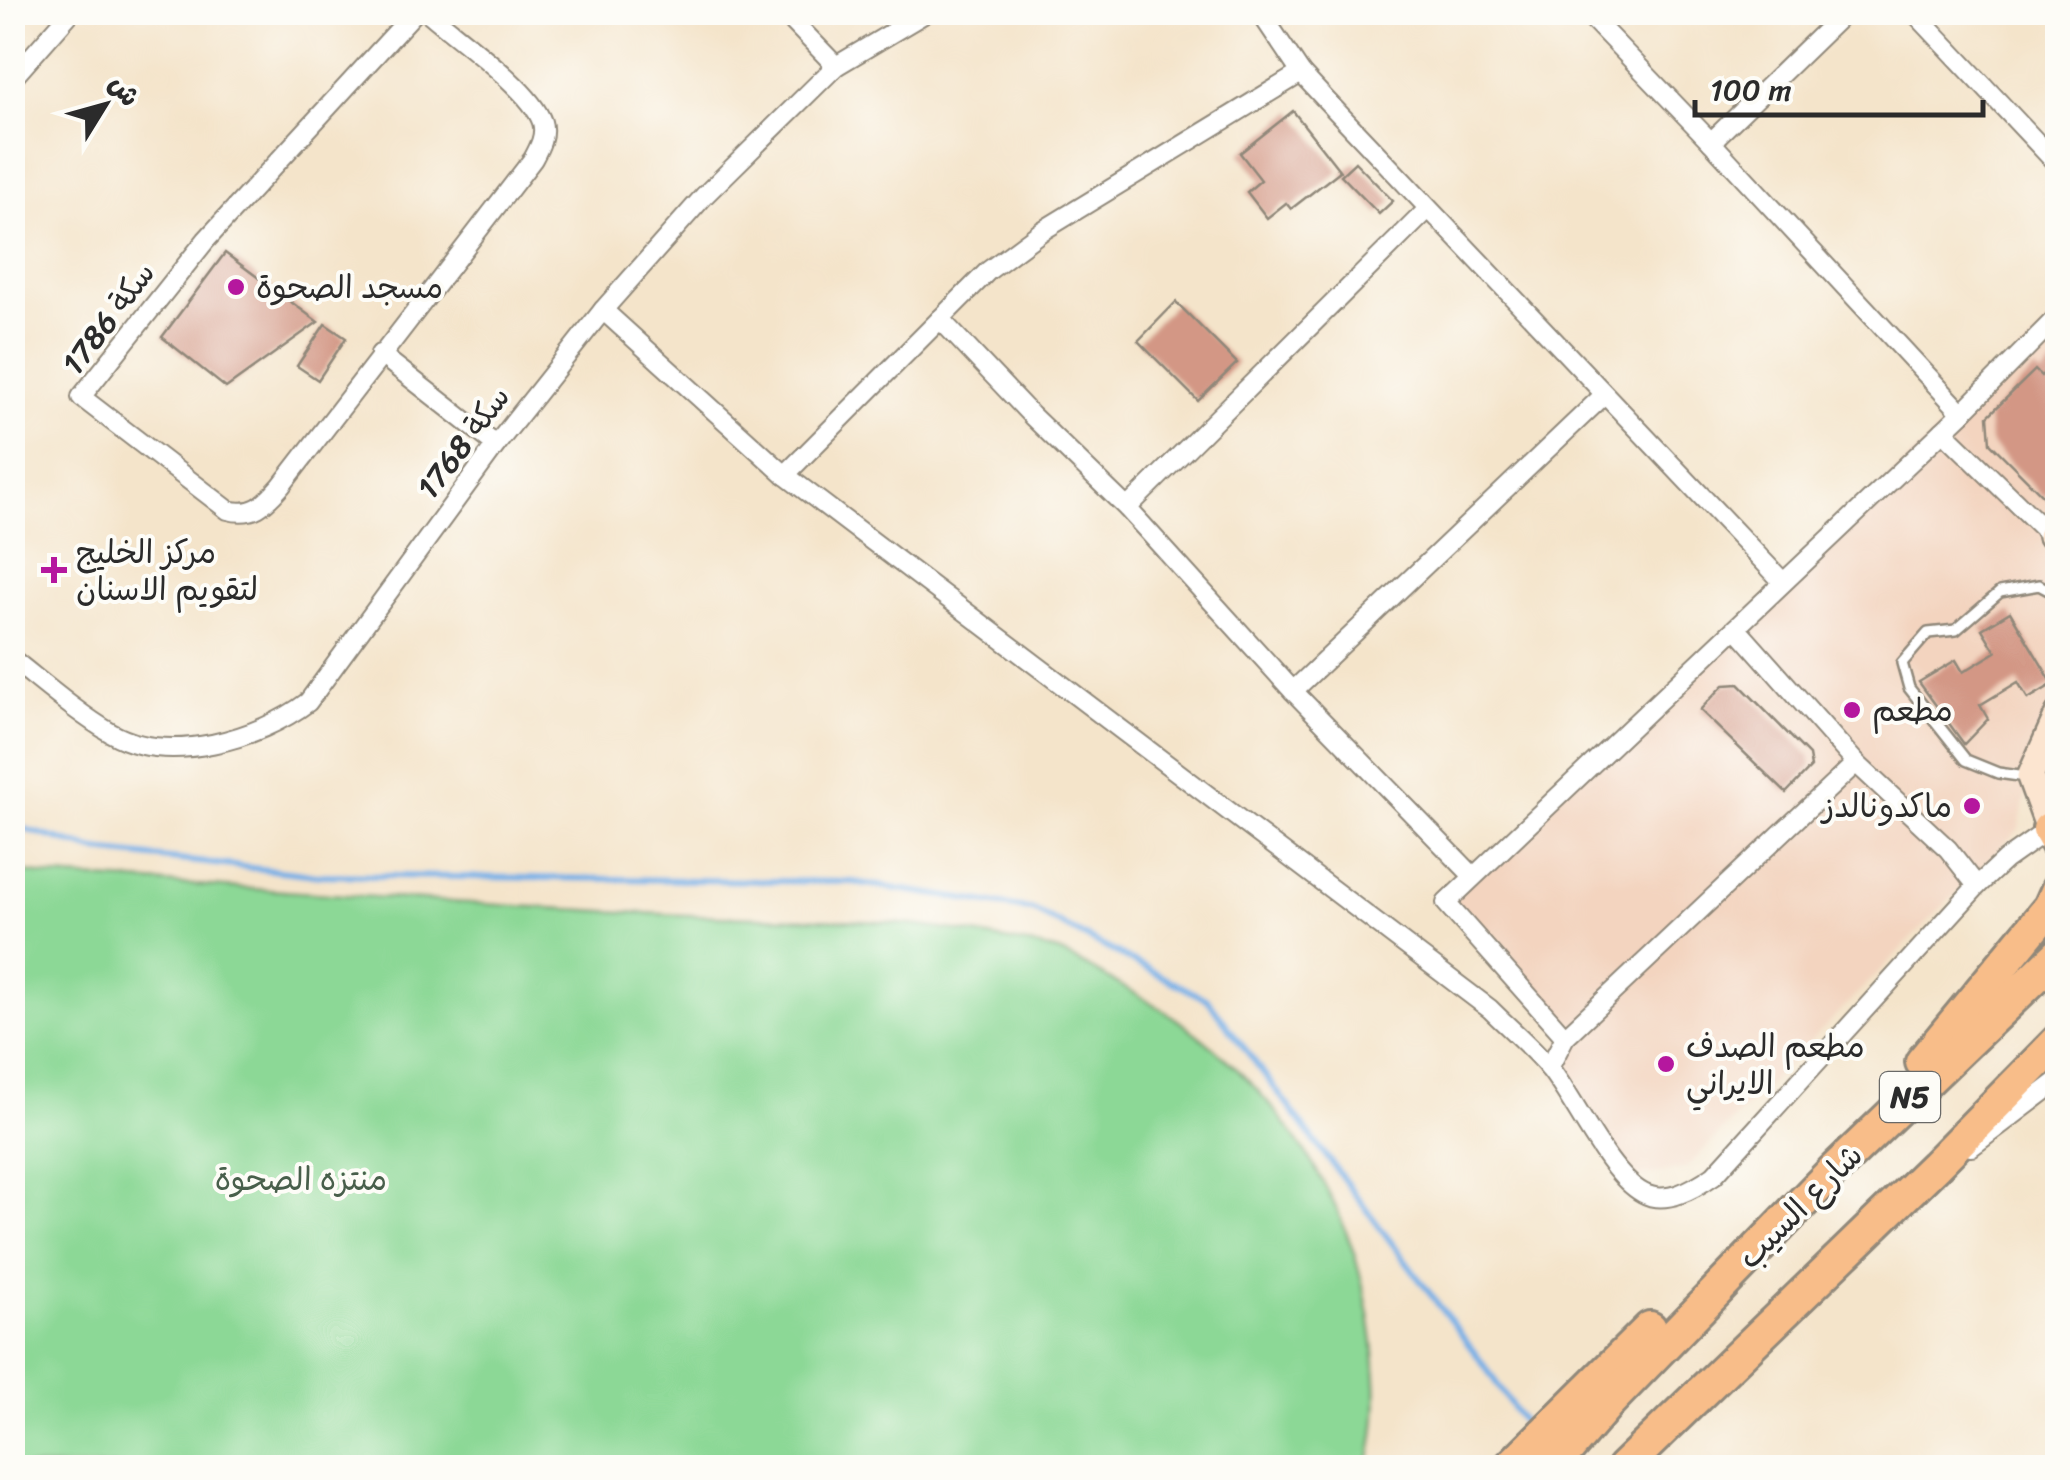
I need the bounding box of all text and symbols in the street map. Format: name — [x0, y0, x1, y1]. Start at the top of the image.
north arrow — [55, 55, 155, 155]
scale bar — [1695, 55, 1982, 117]
text: ش — [96, 63, 153, 117]
text: 100 m — [1710, 63, 1792, 117]
street label: سكة 1786 — [46, 249, 171, 388]
place label: مسجد الصحوة — [256, 259, 443, 316]
marker: مسجد الصحوة — [225, 276, 247, 298]
street label: سكة 1768 — [401, 373, 526, 512]
place label: مركز الخليج لتقويم الاسنان — [76, 524, 258, 618]
marker: مركز الخليج لتقويم الاسنان — [41, 557, 67, 583]
place label: مطعم — [1872, 682, 1953, 739]
marker: مطعم — [1841, 699, 1863, 721]
place label: ماكدونالدز — [1819, 778, 1952, 835]
marker: ماكدونالدز — [1961, 795, 1983, 817]
place label: مطعم الصدف الايراني — [1686, 1018, 1865, 1112]
marker: مطعم الصدف الايراني — [1655, 1053, 1677, 1075]
road number: N5 — [1880, 1072, 1940, 1122]
street label: شارع السيب — [1723, 1129, 1877, 1283]
park label: منتزه الصحوة — [215, 1151, 387, 1208]

